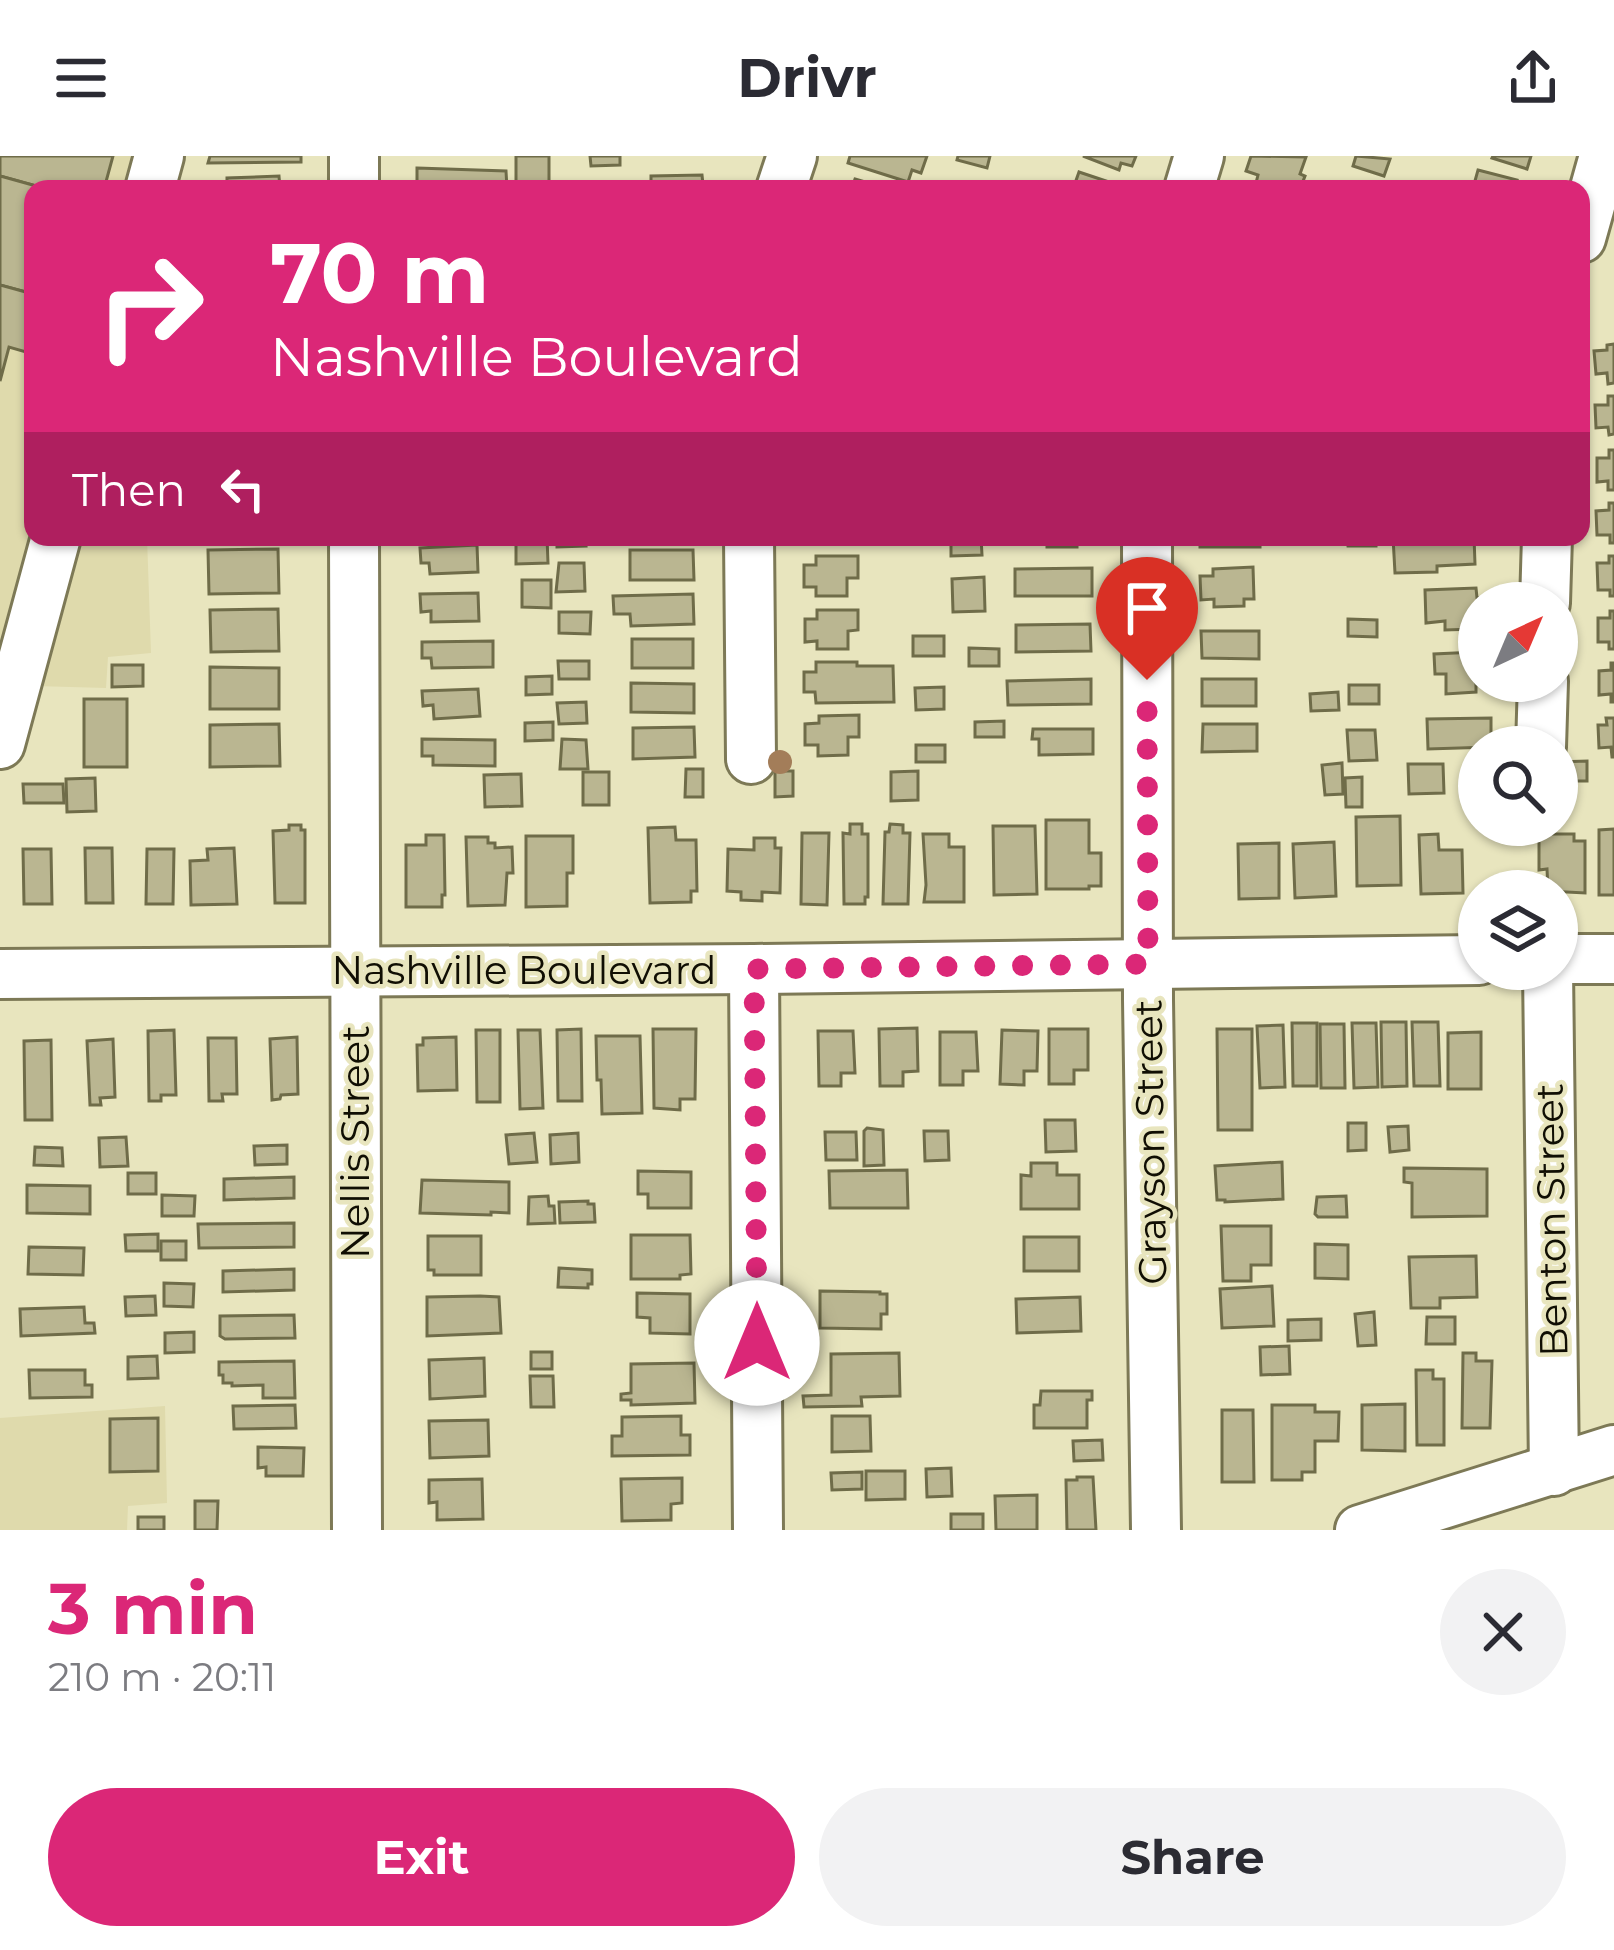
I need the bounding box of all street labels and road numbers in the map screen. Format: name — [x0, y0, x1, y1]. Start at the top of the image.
street label: Nashville Boulevard — [332, 946, 716, 994]
street label: Grayson Street — [1124, 999, 1176, 1285]
street label: Nellis Street — [331, 1025, 379, 1259]
street label: Benton Street — [1525, 1083, 1577, 1357]

